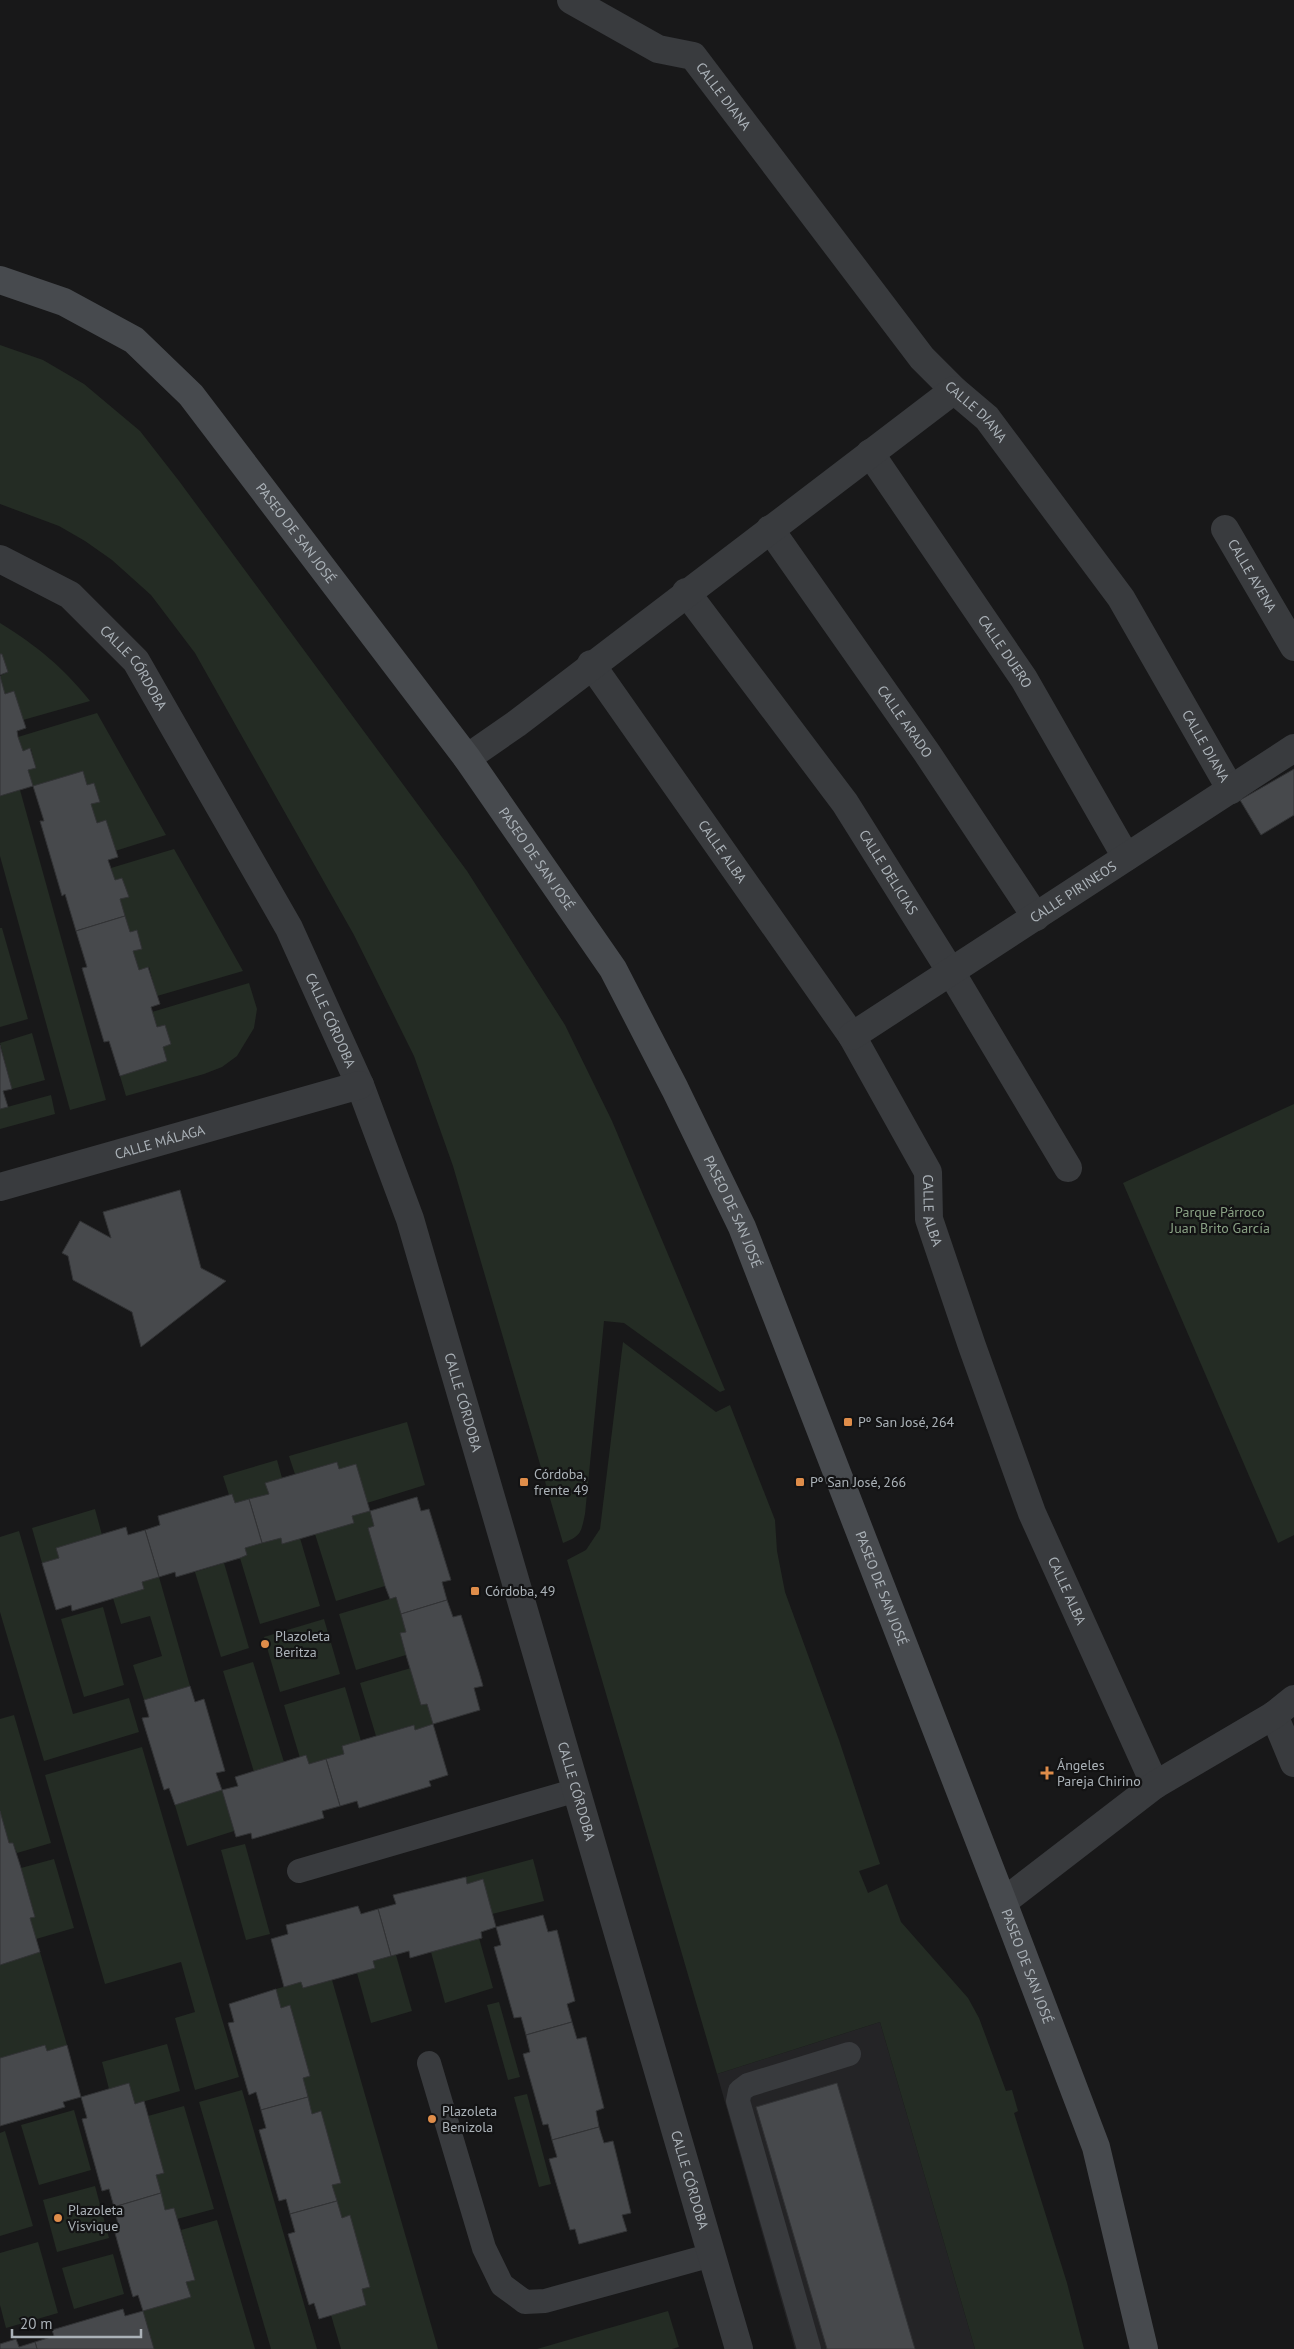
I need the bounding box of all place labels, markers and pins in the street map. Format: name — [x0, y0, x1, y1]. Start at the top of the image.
place label: Pº San José, 264 — [858, 1413, 955, 1431]
marker: Pº San José, 264 — [842, 1416, 854, 1428]
place label: Córdoba, frente 49 — [534, 1465, 589, 1499]
place label: Pº San José, 266 — [810, 1473, 906, 1491]
marker: Córdoba, frente 49 — [518, 1476, 530, 1488]
marker: Pº San José, 266 — [794, 1476, 806, 1488]
place label: Córdoba, 49 — [485, 1582, 555, 1600]
marker: Córdoba, 49 — [469, 1585, 481, 1597]
place label: Plazoleta Beritza — [275, 1627, 330, 1661]
marker: Plazoleta Beritza — [259, 1638, 271, 1650]
place label: Ángeles Pareja Chirino — [1057, 1756, 1141, 1790]
marker: Ángeles Pareja Chirino — [1041, 1767, 1053, 1779]
place label: Plazoleta Benizola — [442, 2102, 497, 2136]
marker: Plazoleta Benizola — [426, 2113, 438, 2125]
place label: Plazoleta Visvique — [67, 2201, 123, 2235]
marker: Plazoleta Visvique — [52, 2212, 64, 2224]

